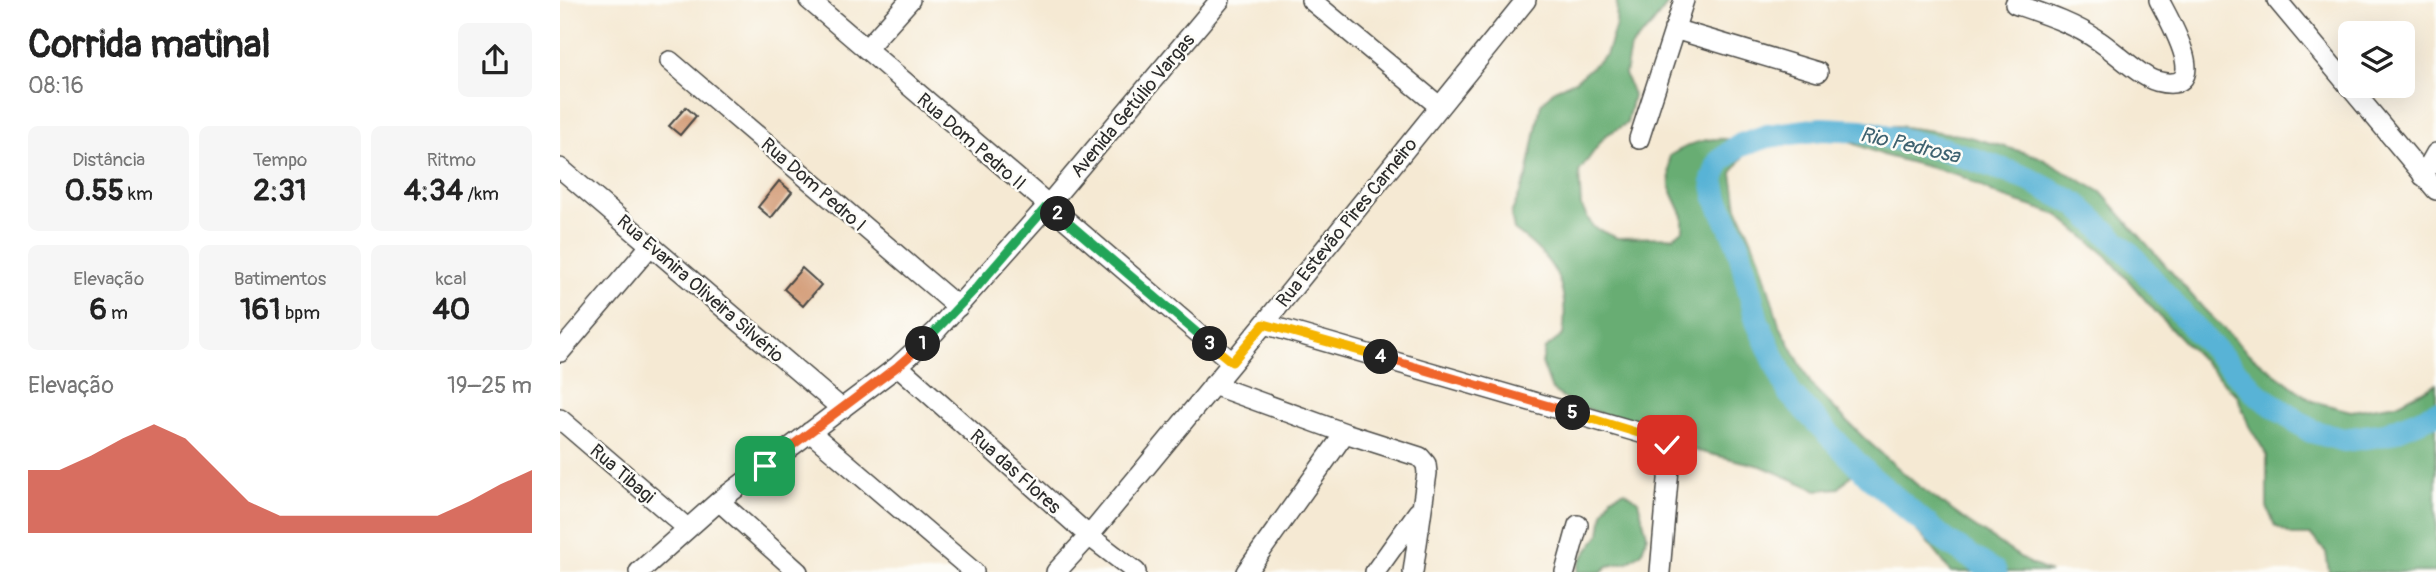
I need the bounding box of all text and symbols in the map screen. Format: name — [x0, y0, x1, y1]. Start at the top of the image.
text: Corrida matinal — [28, 21, 270, 69]
map controls — [2338, 21, 2415, 98]
button: layers — [2338, 21, 2415, 98]
button: share — [458, 23, 532, 97]
street label: Avenida Getúlio Vargas — [1065, 28, 1200, 183]
text: 08:16 — [28, 71, 84, 100]
street label: Rua Dom Pedro II — [912, 88, 1031, 196]
water label: Rio Pedrosa — [1857, 121, 1964, 170]
street label: Rua Dom Pedro I — [756, 133, 871, 237]
street label: Rua Estevão Pires Carneiro — [1271, 133, 1423, 312]
text: Distância — [72, 148, 145, 172]
text: Tempo — [253, 148, 307, 172]
text: Ritmo — [427, 148, 476, 172]
text: 0.55 — [64, 172, 124, 209]
text: 2:31 — [253, 172, 307, 209]
text: 4:34 — [404, 172, 463, 209]
text: km — [124, 182, 153, 206]
text: /km — [463, 182, 499, 206]
pin: 2 — [1040, 196, 1076, 232]
text: 2 — [1052, 201, 1063, 225]
street label: Rua Evanira Oliveira Silvério — [612, 210, 789, 368]
text: Elevação — [73, 267, 144, 291]
text: Batimentos — [234, 267, 326, 291]
text: kcal — [436, 267, 467, 291]
text: 6 — [89, 291, 107, 328]
text: 161 — [240, 291, 281, 328]
text: 40 — [432, 291, 470, 328]
text: m — [107, 301, 128, 325]
text: bpm — [281, 301, 320, 325]
pin: 1 — [906, 326, 940, 362]
pin: 3 — [1192, 326, 1228, 362]
text: 1 — [919, 331, 926, 355]
text: 3 — [1204, 331, 1215, 355]
pin: 4 — [1364, 340, 1398, 374]
text: 4 — [1375, 344, 1386, 368]
text: Elevação — [28, 371, 114, 400]
text: 19–25 m — [447, 371, 532, 400]
pin: 5 — [1556, 396, 1590, 430]
text: 5 — [1567, 400, 1578, 424]
pin — [1637, 415, 1697, 475]
street label: Rua das Flores — [965, 424, 1066, 519]
icon: check — [1648, 426, 1686, 464]
pin — [735, 436, 795, 496]
street label: Rua Tibagi — [585, 439, 660, 509]
icon: arrive — [746, 447, 784, 485]

